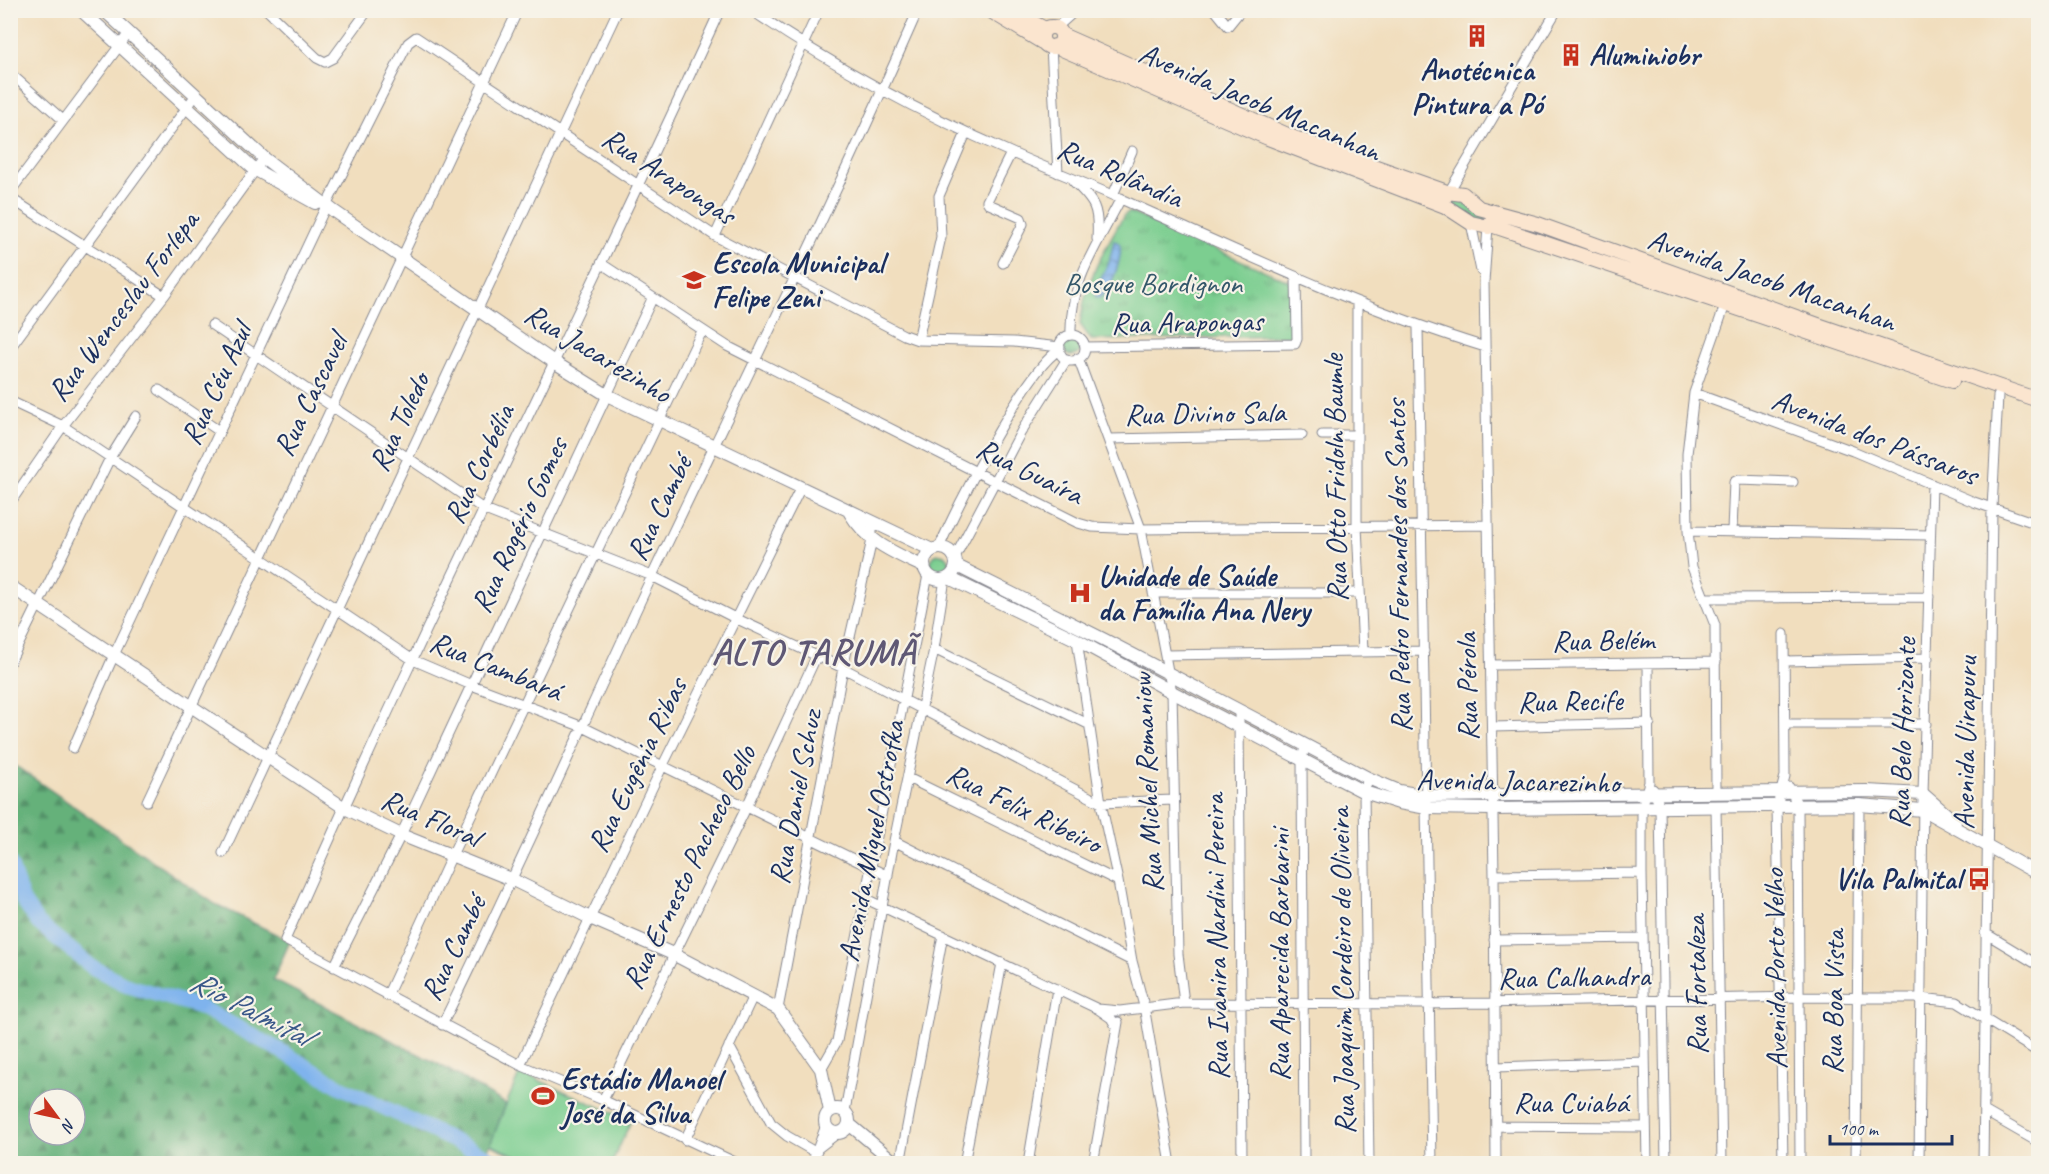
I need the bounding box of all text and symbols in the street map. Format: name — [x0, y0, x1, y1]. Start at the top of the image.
building icon: Anotécnica Pintura a Pó — [1464, 23, 1490, 49]
street label: Avenida Jacob Macanhan — [1133, 34, 1388, 171]
place label: Aluminiobr — [1589, 36, 1703, 74]
building icon: Aluminiobr — [1558, 42, 1584, 68]
place label: Anotécnica Pintura a Pó — [1412, 51, 1547, 123]
street label: Rua Arapongas — [595, 119, 745, 235]
street label: Rua Rolândia — [1052, 130, 1190, 217]
street label: Rua Wenceslau Forlepa — [39, 201, 209, 409]
street label: Avenida Jacob Macanhan — [1643, 220, 1902, 341]
place label: Escola Municipal Felipe Zeni — [712, 244, 889, 316]
park label: Bosque Bordignon — [1064, 264, 1244, 302]
school or university icon: Escola Municipal Felipe Zeni — [681, 267, 707, 293]
street label: Rua Jacarezinho — [518, 294, 679, 412]
street label: Rua Arapongas — [1111, 302, 1266, 342]
street label: Rua Céu Azul — [171, 313, 263, 451]
street label: Rua Cascavel — [264, 323, 358, 462]
street label: Rua Otto Fridoln Baumle — [1314, 352, 1356, 602]
street label: Rua Toledo — [360, 364, 440, 477]
street label: Avenida dos Pássaros — [1767, 380, 1986, 495]
street label: Rua Divino Sala — [1124, 393, 1288, 433]
street label: Rua Pedro Fernandes dos Santos — [1376, 396, 1420, 733]
street label: Rua Corbélia — [435, 397, 524, 530]
street label: Rua Rogério Gomes — [462, 429, 577, 619]
street label: Rua Guaíra — [970, 429, 1091, 514]
street label: Rua Cambé — [617, 446, 702, 567]
place label: Unidade de Saúde da Família Ana Nery — [1098, 557, 1312, 629]
hospital icon: Unidade de Saúde da Família Ana Nery — [1067, 580, 1093, 606]
street label: Rua Belém — [1552, 620, 1657, 660]
street label: Rua Cambará — [424, 622, 570, 711]
district label: ALTO TARUMÃ — [712, 629, 922, 675]
street label: Rua Pérola — [1447, 631, 1487, 741]
street label: Rua Belo Horizonte — [1880, 635, 1924, 829]
street label: Avenida Uirapuru — [1944, 654, 1986, 830]
street label: Rua Eugênia Ribas — [578, 669, 697, 858]
street label: Rua Michel Romaniow — [1122, 670, 1172, 894]
street label: Rua Recife — [1517, 681, 1625, 721]
street label: Rua Daniel Schuz — [759, 704, 831, 887]
street label: Avenida Miguel Ostrofka — [829, 715, 913, 965]
street label: Rua Ernesto Pacheco Bello — [614, 738, 765, 995]
street label: Rua Felix Ribeiro — [940, 754, 1111, 863]
street label: Avenida Jacarezinho — [1416, 760, 1623, 802]
street label: Rua Floral — [376, 780, 491, 858]
street label: Rua Ivanira Nardini Pereira — [1194, 791, 1237, 1080]
street label: Rua Joaquim Cordeiro de Oliveira — [1320, 805, 1364, 1135]
street label: Rua Aparecida Barbarini — [1260, 825, 1298, 1082]
place label: Vila Palmital — [1834, 860, 1967, 898]
bus stop icon: Vila Palmital — [1966, 866, 1992, 892]
street label: Avenida Porto Velho — [1754, 867, 1796, 1070]
street label: Rua Cambé — [411, 886, 496, 1007]
street label: Rua Fortaleza — [1676, 912, 1716, 1055]
street label: Rua Boa Vista — [1813, 927, 1853, 1075]
street label: Rua Calhandra — [1498, 957, 1652, 997]
water label: Rio Palmital — [183, 961, 326, 1060]
place label: Estádio Manoel José da Silva — [559, 1060, 727, 1132]
sports icon: Estádio Manoel José da Silva — [530, 1083, 556, 1109]
street label: Rua Cuiabá — [1514, 1083, 1631, 1121]
north arrow — [27, 1087, 87, 1147]
scale bar — [1830, 1108, 1952, 1146]
text: N — [56, 1115, 80, 1137]
text: 100 m — [1839, 1118, 1880, 1140]

